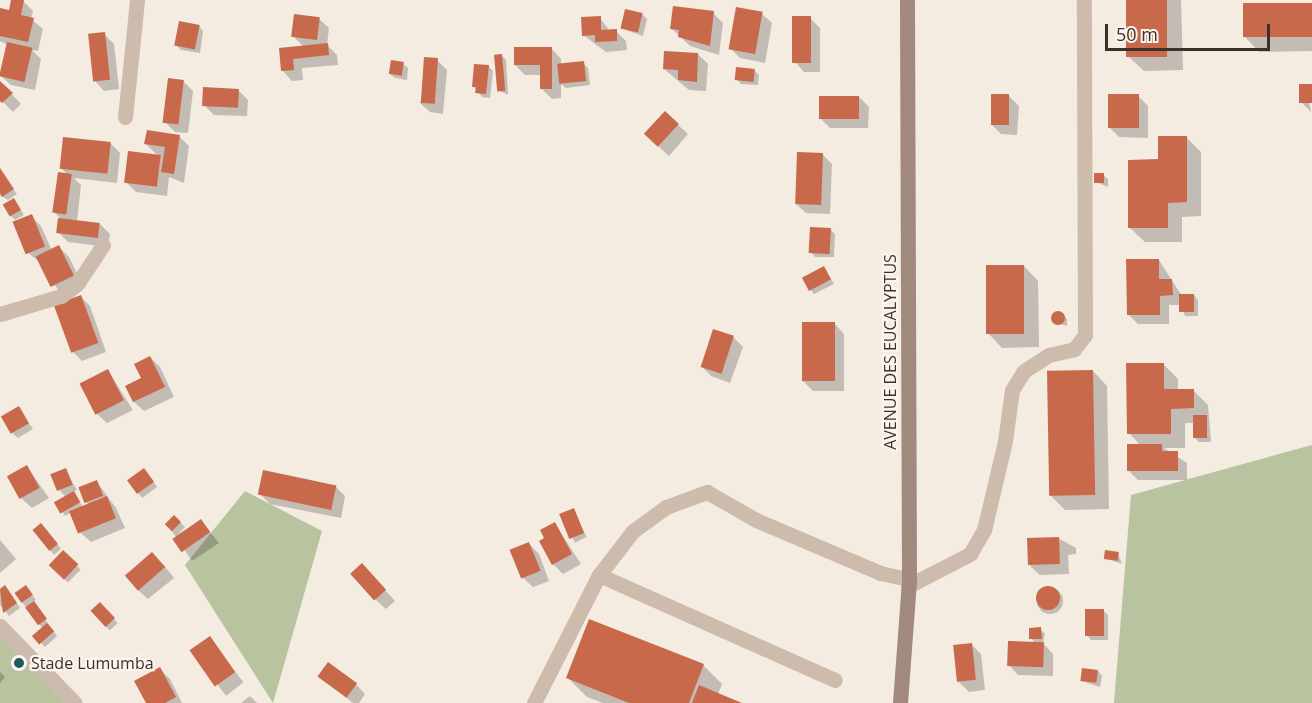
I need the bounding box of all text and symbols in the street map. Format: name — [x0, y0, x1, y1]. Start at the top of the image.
scale bar — [1108, 12, 1273, 50]
text: 50 m — [1116, 22, 1158, 46]
street label: AVENUE DES EUCALYPTUS — [880, 254, 900, 450]
place label: Stade Lumumba — [31, 653, 154, 673]
marker: Stade Lumumba — [12, 656, 26, 670]

